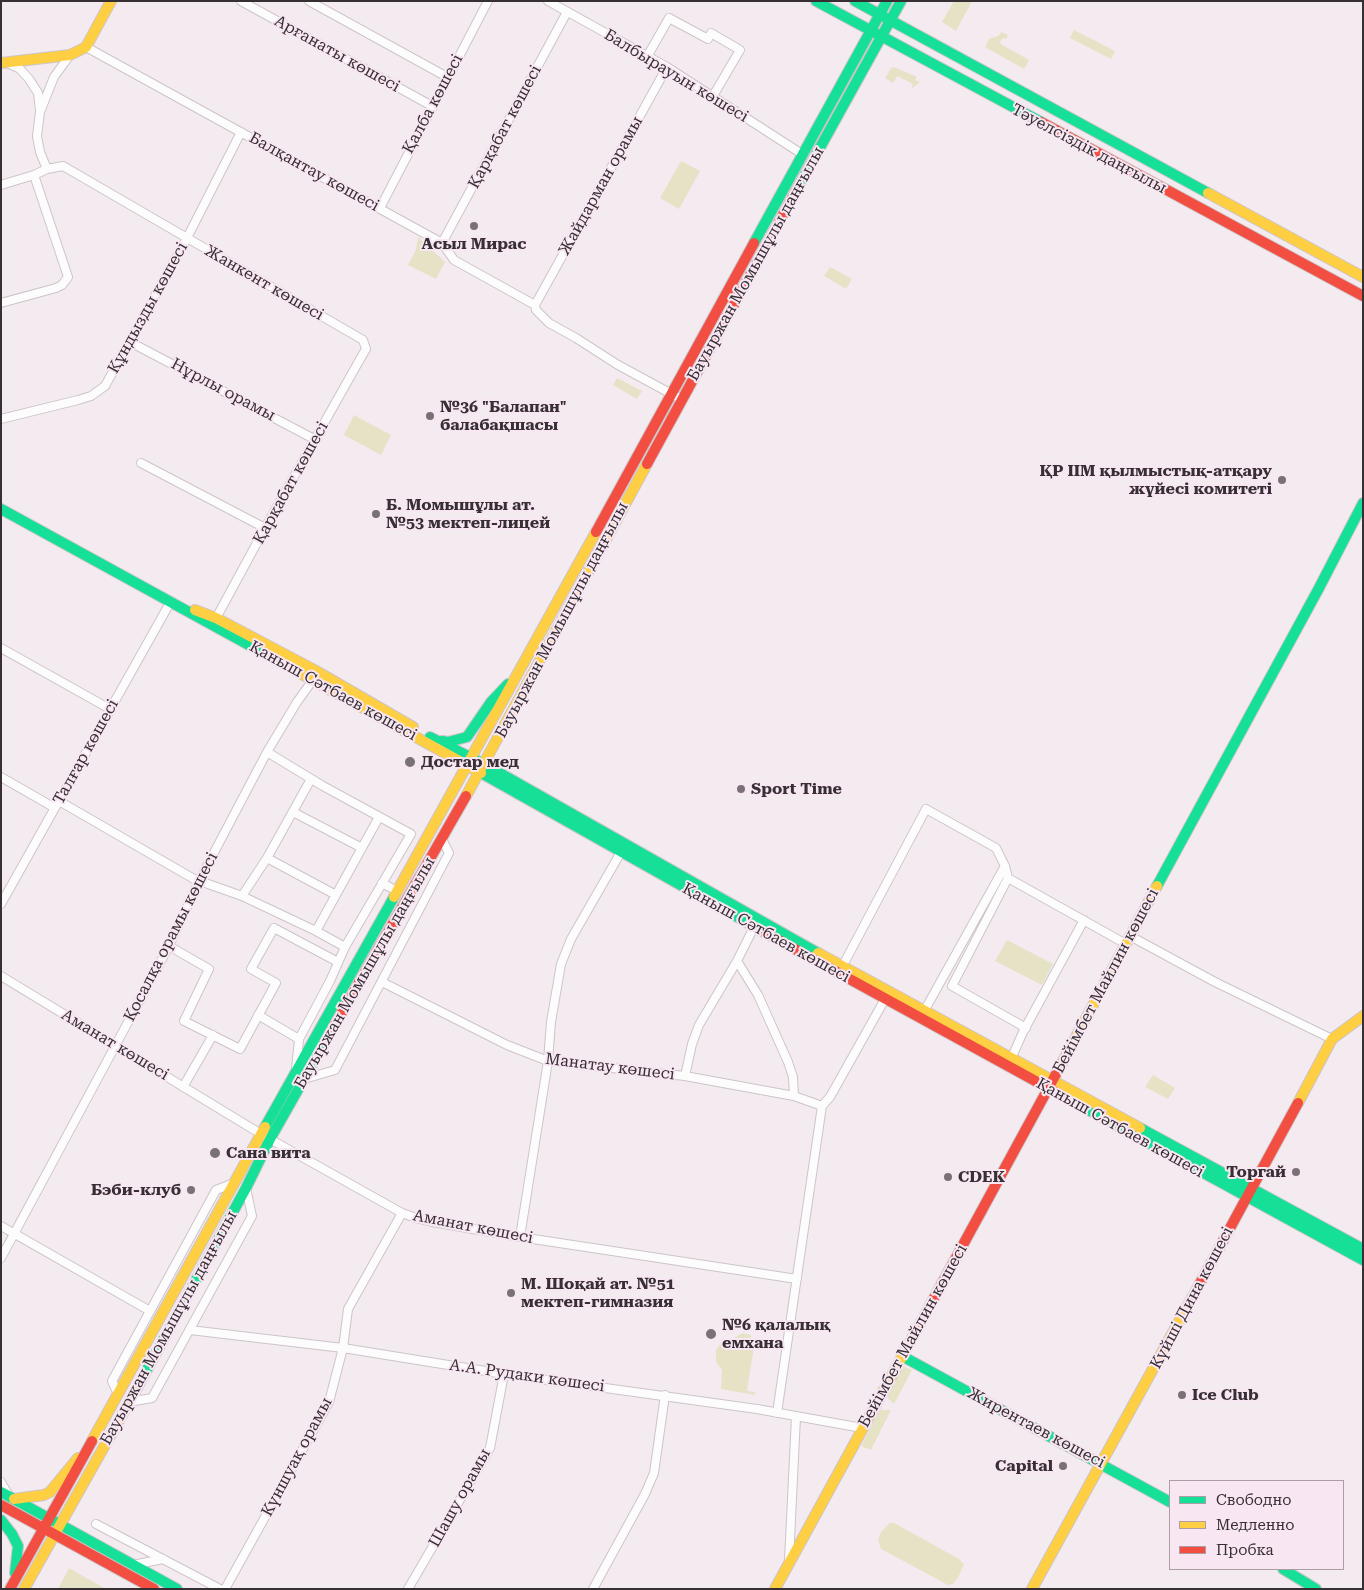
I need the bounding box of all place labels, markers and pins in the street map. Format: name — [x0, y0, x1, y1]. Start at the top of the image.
marker: Асыл Мирас — [468, 220, 480, 232]
place label: Асыл Мирас — [422, 234, 526, 254]
place label: №36 "Балапан" балабақшасы — [440, 397, 567, 435]
marker: №36 "Балапан" балабақшасы — [424, 410, 436, 422]
place label: ҚР ІІМ қылмыстық-атқару жүйесі комитеті — [1040, 461, 1272, 499]
marker: ҚР ІІМ қылмыстық-атқару жүйесі комитеті — [1276, 474, 1288, 486]
place label: Б. Момышұлы ат. №53 мектеп-лицей — [386, 495, 550, 533]
marker: Б. Момышұлы ат. №53 мектеп-лицей — [370, 508, 382, 520]
place label: Достар мед — [421, 752, 519, 772]
marker: Достар мед — [403, 755, 417, 769]
place label: Sport Time — [751, 779, 842, 799]
marker: Sport Time — [735, 783, 747, 795]
place label: Сана вита — [226, 1143, 311, 1163]
marker: Сана вита — [208, 1146, 222, 1160]
place label: Торгай — [1226, 1162, 1286, 1182]
marker: Торгай — [1290, 1166, 1302, 1178]
place label: CDEK — [958, 1167, 1005, 1187]
marker: CDEK — [942, 1171, 954, 1183]
place label: Бэби-клуб — [91, 1180, 181, 1200]
marker: Бэби-клуб — [185, 1184, 197, 1196]
place label: М. Шоқай ат. №51 мектеп-гимназия — [521, 1274, 675, 1312]
marker: М. Шоқай ат. №51 мектеп-гимназия — [505, 1287, 517, 1299]
place label: №6 қалалық емхана — [722, 1315, 830, 1353]
marker: №6 қалалық емхана — [704, 1327, 718, 1341]
place label: Ice Club — [1192, 1385, 1259, 1405]
marker: Ice Club — [1176, 1389, 1188, 1401]
place label: Capital — [995, 1456, 1053, 1476]
marker: Capital — [1057, 1460, 1069, 1472]

